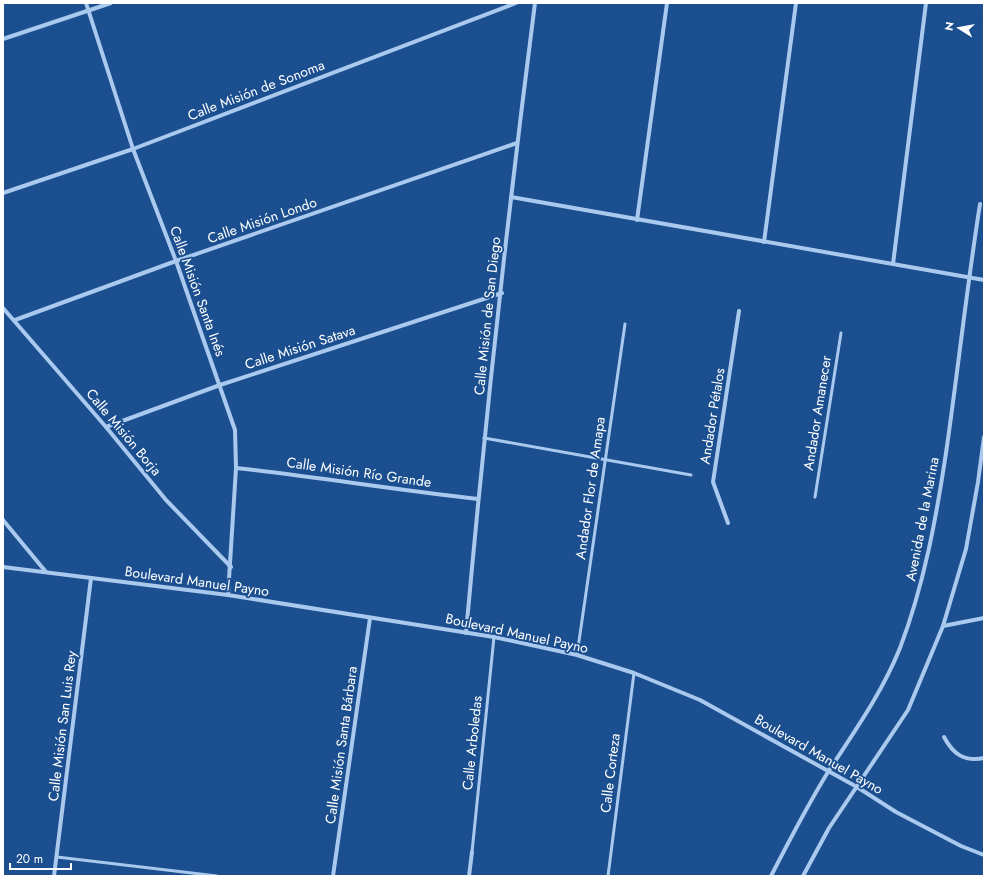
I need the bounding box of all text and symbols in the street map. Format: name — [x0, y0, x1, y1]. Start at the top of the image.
north arrow — [939, 8, 979, 48]
text: N — [940, 20, 958, 32]
street label: Calle Misión de Sonoma — [185, 55, 327, 125]
street label: Calle Misión Londo — [205, 192, 320, 248]
street label: Calle Misión Santa Inés — [165, 223, 231, 359]
street label: Calle Misión de San Diego — [469, 236, 505, 396]
street label: Calle Misión Satava — [242, 320, 358, 374]
street label: Andador Amanecer — [798, 354, 836, 472]
street label: Andador Pétalos — [695, 366, 730, 465]
street label: Calle Misión Borja — [82, 384, 166, 480]
street label: Andador Flor de Amapa — [570, 415, 610, 561]
street label: Calle Misión Río Grande — [285, 452, 433, 492]
street label: Avenida de la Marina — [900, 455, 944, 583]
street label: Boulevard Manuel Payno — [124, 561, 271, 601]
street label: Boulevard Manuel Payno — [444, 608, 591, 658]
street label: Calle Misión San Luis Rey — [43, 649, 81, 802]
street label: Calle Misión Santa Bárbara — [320, 665, 362, 825]
street label: Calle Arboledas — [457, 695, 487, 791]
street label: Boulevard Manuel Payno — [751, 709, 887, 799]
street label: Calle Corteza — [595, 732, 625, 814]
scale bar — [10, 845, 71, 871]
text: 20 m — [16, 850, 43, 868]

